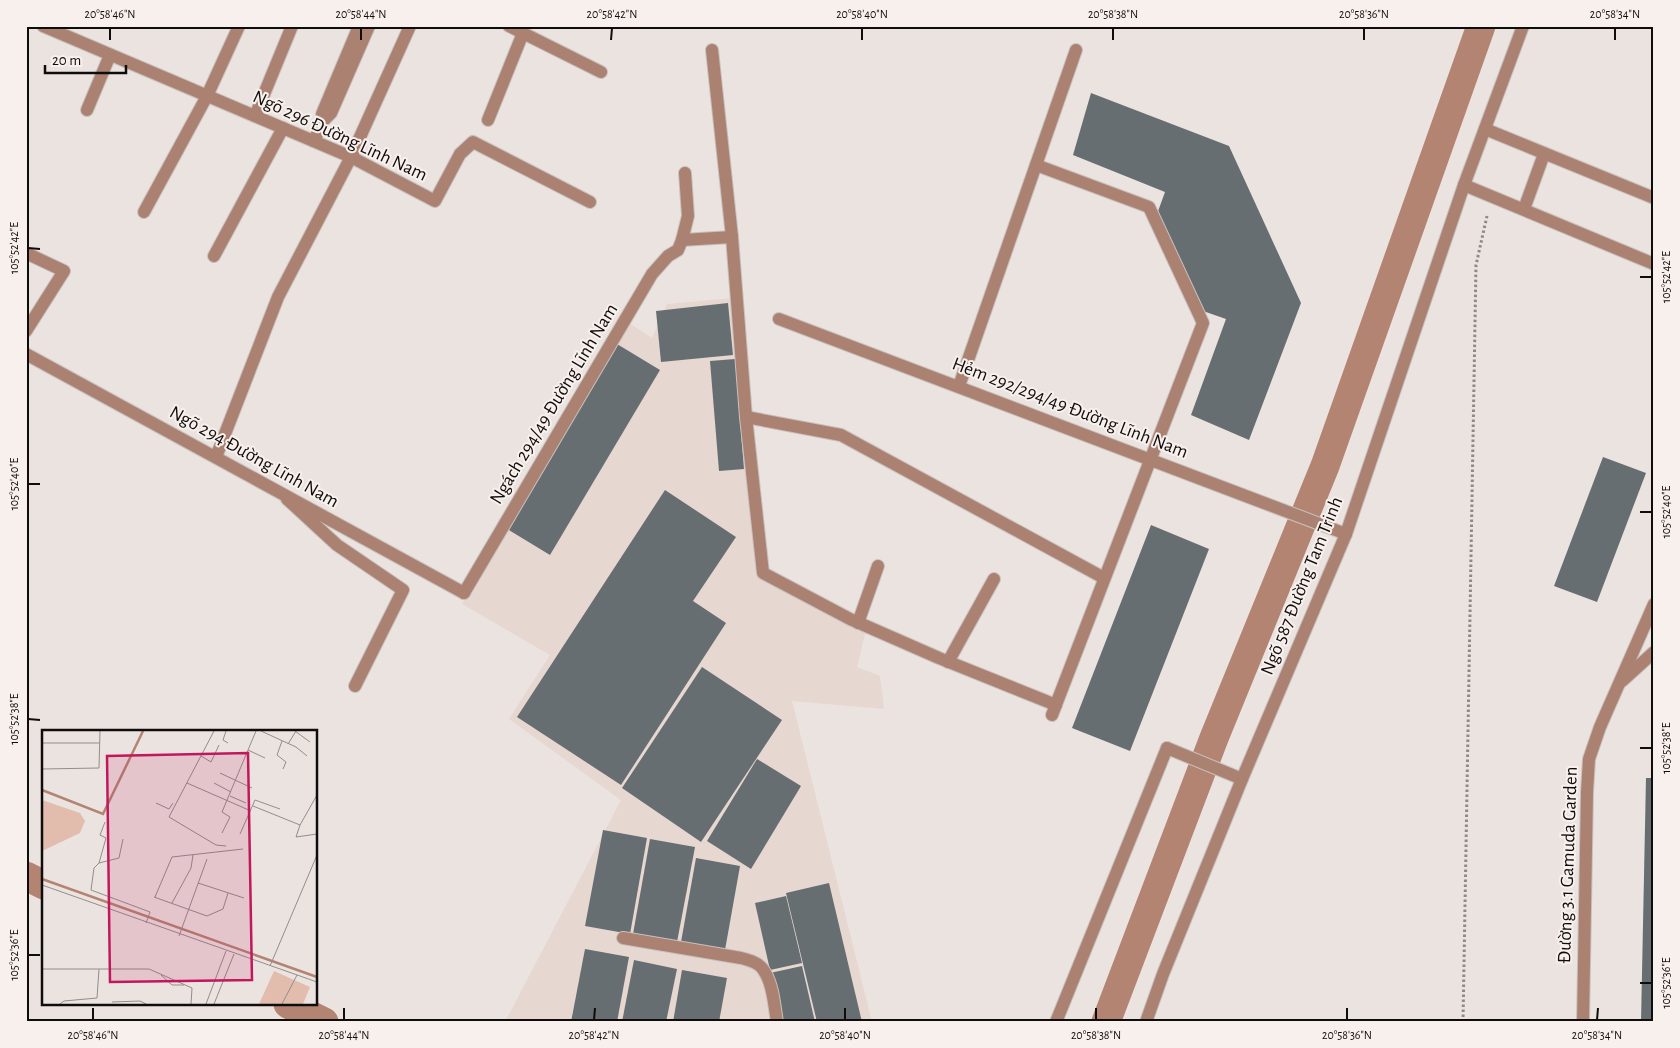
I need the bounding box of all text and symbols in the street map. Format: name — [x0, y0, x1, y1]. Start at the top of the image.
text: 20°58'46"N — [85, 8, 135, 20]
text: 20°58'44"N — [335, 8, 387, 20]
text: 20°58'42"N — [587, 8, 637, 20]
text: 20°58'40"N — [836, 8, 888, 20]
text: 20°58'38"N — [1088, 8, 1138, 20]
text: 20°58'36"N — [1339, 8, 1389, 20]
text: 20°58'34"N — [1590, 8, 1640, 20]
scale bar — [45, 42, 126, 74]
text: 20 m — [52, 53, 81, 68]
street label: Ngõ 296 Đường Lĩnh Nam — [250, 87, 430, 185]
text: 105°52'42"E — [8, 222, 20, 274]
text: 105°52'42"E — [1660, 251, 1672, 303]
street label: Ngách 294/49 Đường Lĩnh Nam — [487, 300, 621, 508]
street label: Hẻm 292/294/49 Đường Lĩnh Nam — [949, 354, 1191, 462]
street label: Ngõ 294 Đường Lĩnh Nam — [166, 403, 342, 511]
text: 105°52'40"E — [8, 457, 20, 510]
text: 105°52'40"E — [1660, 485, 1672, 538]
street label: Ngõ 587 Đường Tam Trinh — [1258, 494, 1346, 678]
text: 105°52'38"E — [8, 693, 20, 745]
text: 105°52'38"E — [1660, 722, 1672, 774]
inset map — [42, 730, 318, 1006]
street label: Đường 3.1 Gamuda Garden — [1555, 766, 1581, 964]
text: 105°52'36"E — [8, 929, 20, 981]
text: 105°52'36"E — [1660, 957, 1672, 1009]
text: 20°58'46"N — [68, 1029, 118, 1041]
text: 20°58'44"N — [318, 1029, 370, 1041]
text: 20°58'42"N — [569, 1029, 619, 1041]
text: 20°58'40"N — [819, 1029, 871, 1041]
text: 20°58'38"N — [1071, 1029, 1121, 1041]
text: 20°58'36"N — [1322, 1029, 1372, 1041]
text: 20°58'34"N — [1572, 1029, 1622, 1041]

